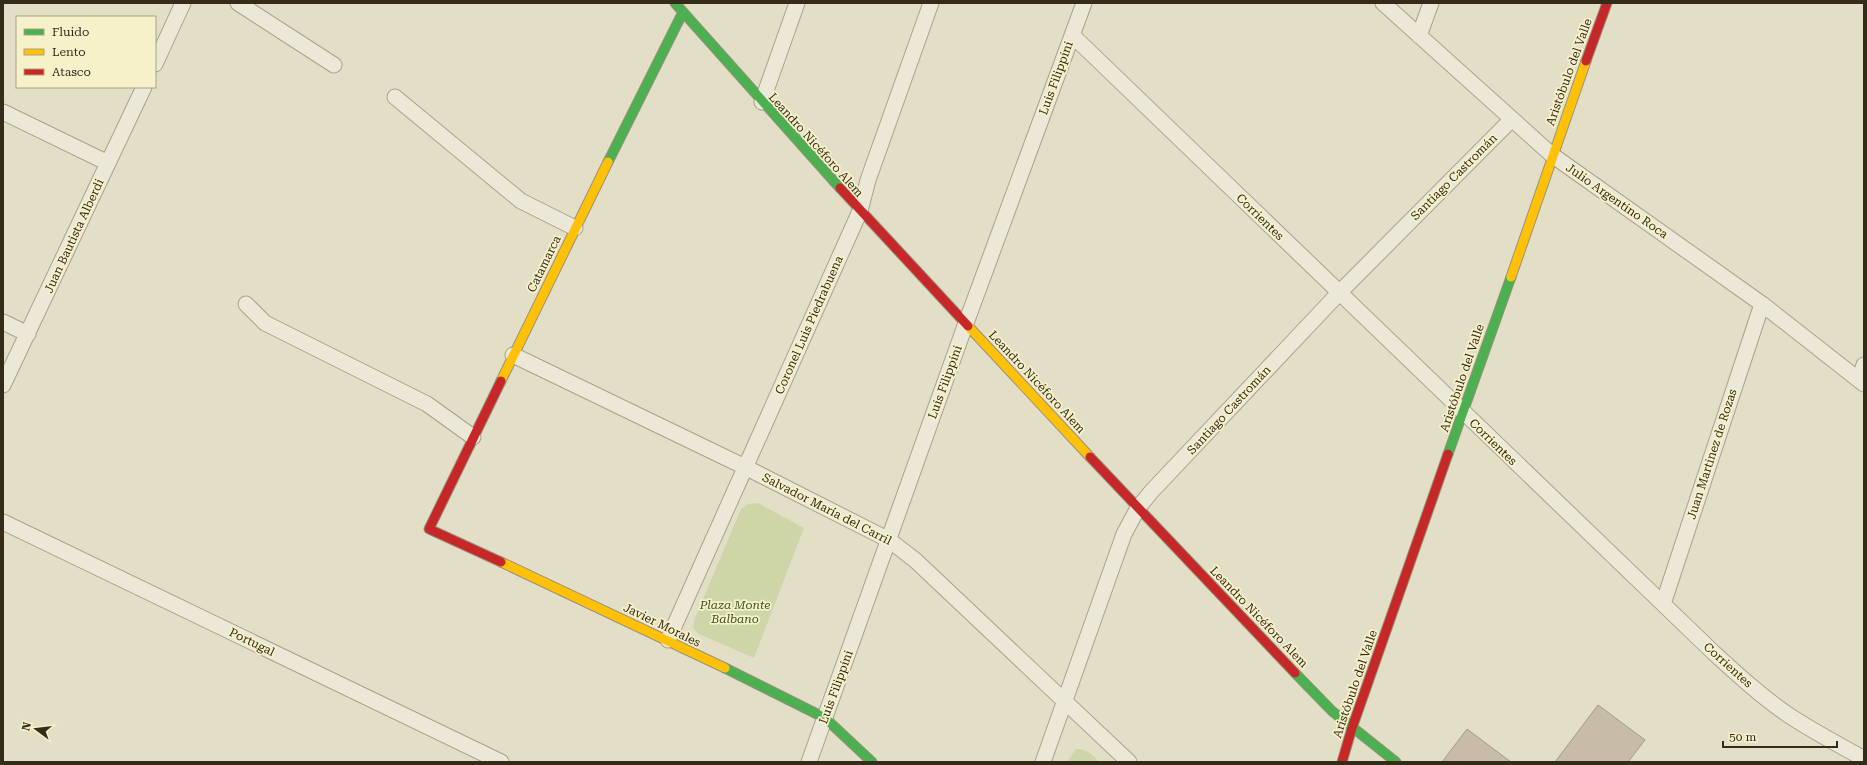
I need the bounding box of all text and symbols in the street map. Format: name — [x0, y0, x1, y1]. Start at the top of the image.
legend — [16, 16, 156, 88]
street label: Aristóbulo del Valle — [1543, 16, 1595, 127]
text: Fluido — [52, 25, 89, 39]
street label: Luis Filippini — [1036, 39, 1076, 117]
text: Lento — [52, 45, 86, 59]
text: Atasco — [52, 65, 91, 79]
street label: Leandro Nicéforo Alem — [766, 90, 866, 200]
street label: Santiago Castromán — [1408, 131, 1500, 223]
street label: Julio Argentino Roca — [1563, 161, 1671, 242]
street label: Juan Bautista Alberdi — [41, 177, 107, 295]
street label: Corrientes — [1233, 191, 1287, 243]
street label: Catamarca — [524, 233, 564, 295]
street label: Coronel Luis Piedrabuena — [772, 253, 846, 396]
street label: Aristóbulo del Valle — [1437, 322, 1487, 434]
street label: Leandro Nicéforo Alem — [986, 328, 1088, 436]
street label: Luis Filippini — [925, 343, 965, 421]
street label: Santiago Castromán — [1184, 363, 1274, 457]
street label: Juan Martinez de Rozas — [1684, 387, 1740, 521]
street label: Corrientes — [1466, 416, 1520, 468]
street label: Salvador María del Carril — [760, 470, 894, 548]
street label: Leandro Nicéforo Alem — [1207, 564, 1311, 670]
park label: Plaza Monte Balbano — [699, 598, 770, 626]
street label: Javier Morales — [621, 600, 703, 650]
street label: Portugal — [227, 625, 277, 659]
street label: Aristóbulo del Valle — [1330, 628, 1380, 740]
street label: Corrientes — [1701, 639, 1755, 691]
street label: Luis Filippini — [816, 648, 856, 726]
north arrow — [16, 709, 56, 749]
text: N — [19, 720, 34, 732]
scale bar — [1723, 723, 1837, 749]
text: 50 m — [1729, 730, 1756, 744]

